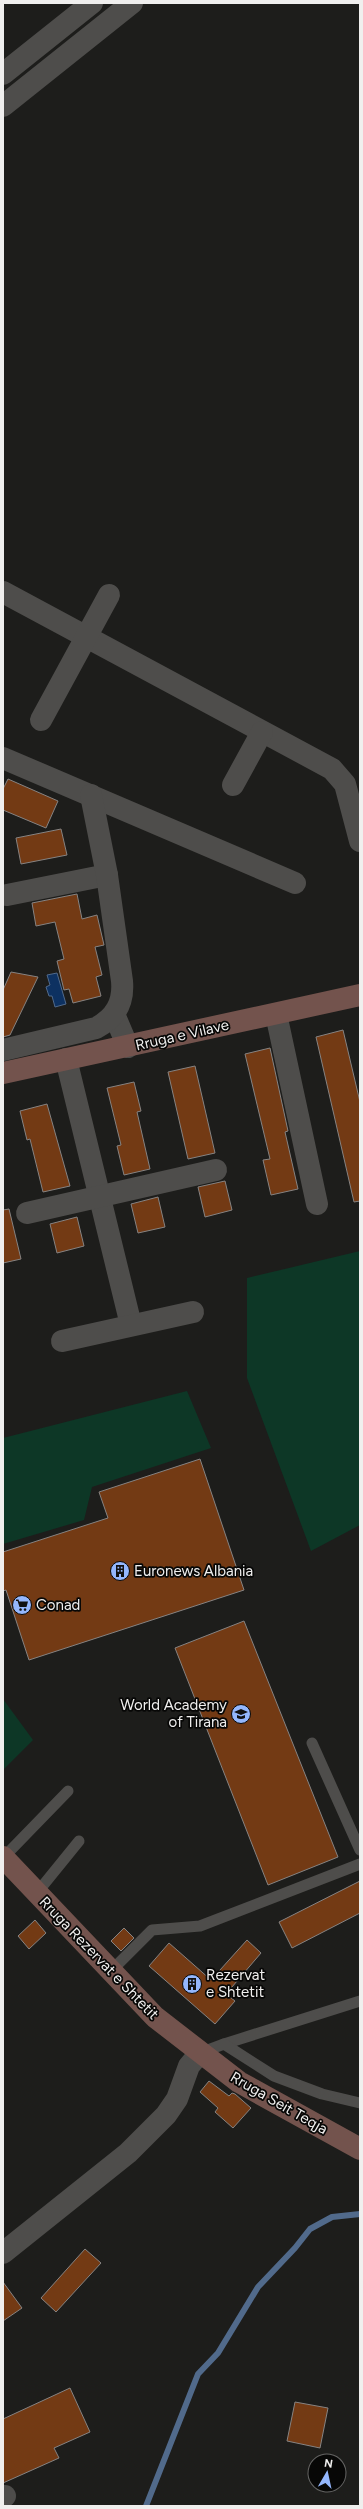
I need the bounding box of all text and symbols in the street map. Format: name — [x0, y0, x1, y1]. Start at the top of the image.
street label: Rruga e Vilave — [133, 1015, 231, 1055]
building icon: Euronews Albania — [109, 1560, 131, 1582]
place label: Euronews Albania — [134, 1562, 253, 1580]
supermarket icon: Conad — [11, 1594, 33, 1616]
place label: Conad — [36, 1596, 80, 1614]
place label: World Academy of Tirana — [120, 1696, 227, 1731]
school or university icon: World Academy of Tirana — [230, 1703, 252, 1725]
street label: Rruga Rezervat e Shtetit — [36, 1893, 163, 2023]
place label: Rezervat e Shtetit — [206, 1966, 265, 2001]
building icon: Rezervat e Shtetit — [181, 1973, 203, 1995]
street label: Rruga Seit Teqja — [227, 2068, 331, 2138]
north arrow — [307, 2453, 347, 2493]
text: N — [323, 2457, 334, 2471]

